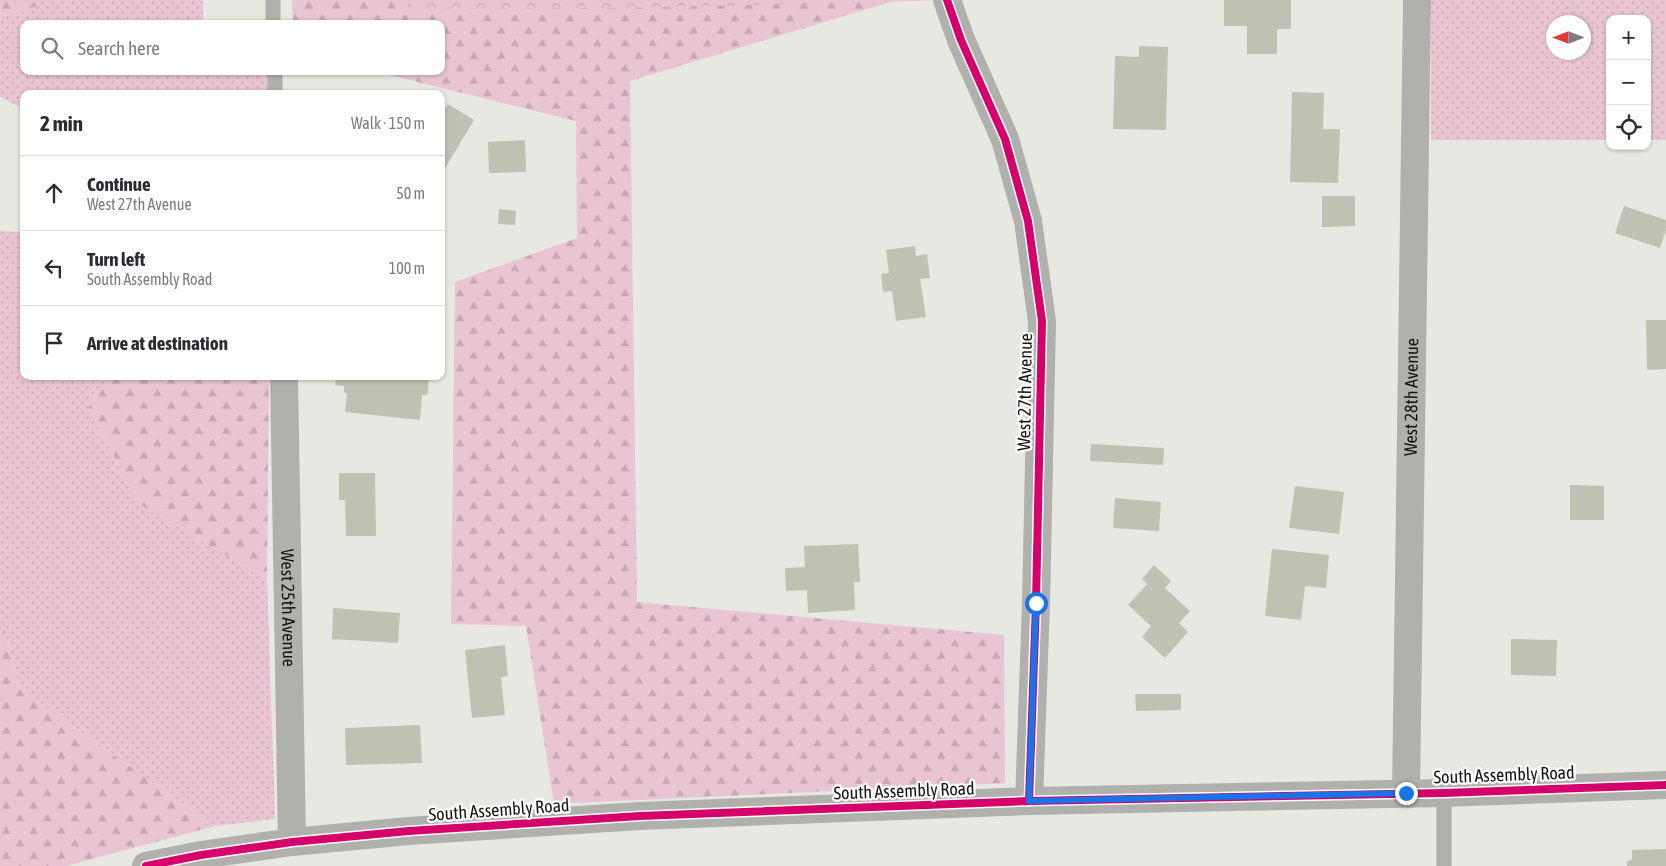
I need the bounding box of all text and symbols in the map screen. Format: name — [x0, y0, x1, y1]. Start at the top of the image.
north arrow — [1546, 15, 1591, 60]
map controls — [1606, 15, 1651, 150]
button: + — [1606, 15, 1651, 60]
search box — [20, 20, 445, 75]
icon: search — [38, 34, 66, 62]
text: Search here — [78, 37, 160, 59]
button: − — [1606, 60, 1651, 105]
button: locate — [1606, 105, 1651, 150]
text: 2 min — [40, 111, 83, 135]
text: Walk · 150 m — [351, 114, 425, 132]
text: Continue — [87, 173, 151, 195]
icon: ahead — [40, 179, 68, 207]
text: 50 m — [396, 184, 425, 202]
text: West 27th Avenue — [87, 195, 192, 213]
text: Turn left — [87, 248, 145, 270]
icon: left — [40, 254, 68, 282]
text: 100 m — [389, 259, 425, 277]
text: South Assembly Road — [87, 270, 212, 288]
icon: arrive — [40, 329, 68, 357]
text: Arrive at destination — [87, 332, 228, 354]
street label: West 27th Avenue — [1013, 333, 1036, 451]
street label: West 28th Avenue — [1400, 338, 1422, 456]
street label: West 25th Avenue — [277, 549, 300, 667]
route start — [1025, 592, 1048, 615]
street label: South Assembly Road — [1433, 762, 1575, 787]
street label: South Assembly Road — [833, 778, 975, 803]
route end — [1395, 782, 1418, 805]
street label: South Assembly Road — [428, 794, 570, 825]

